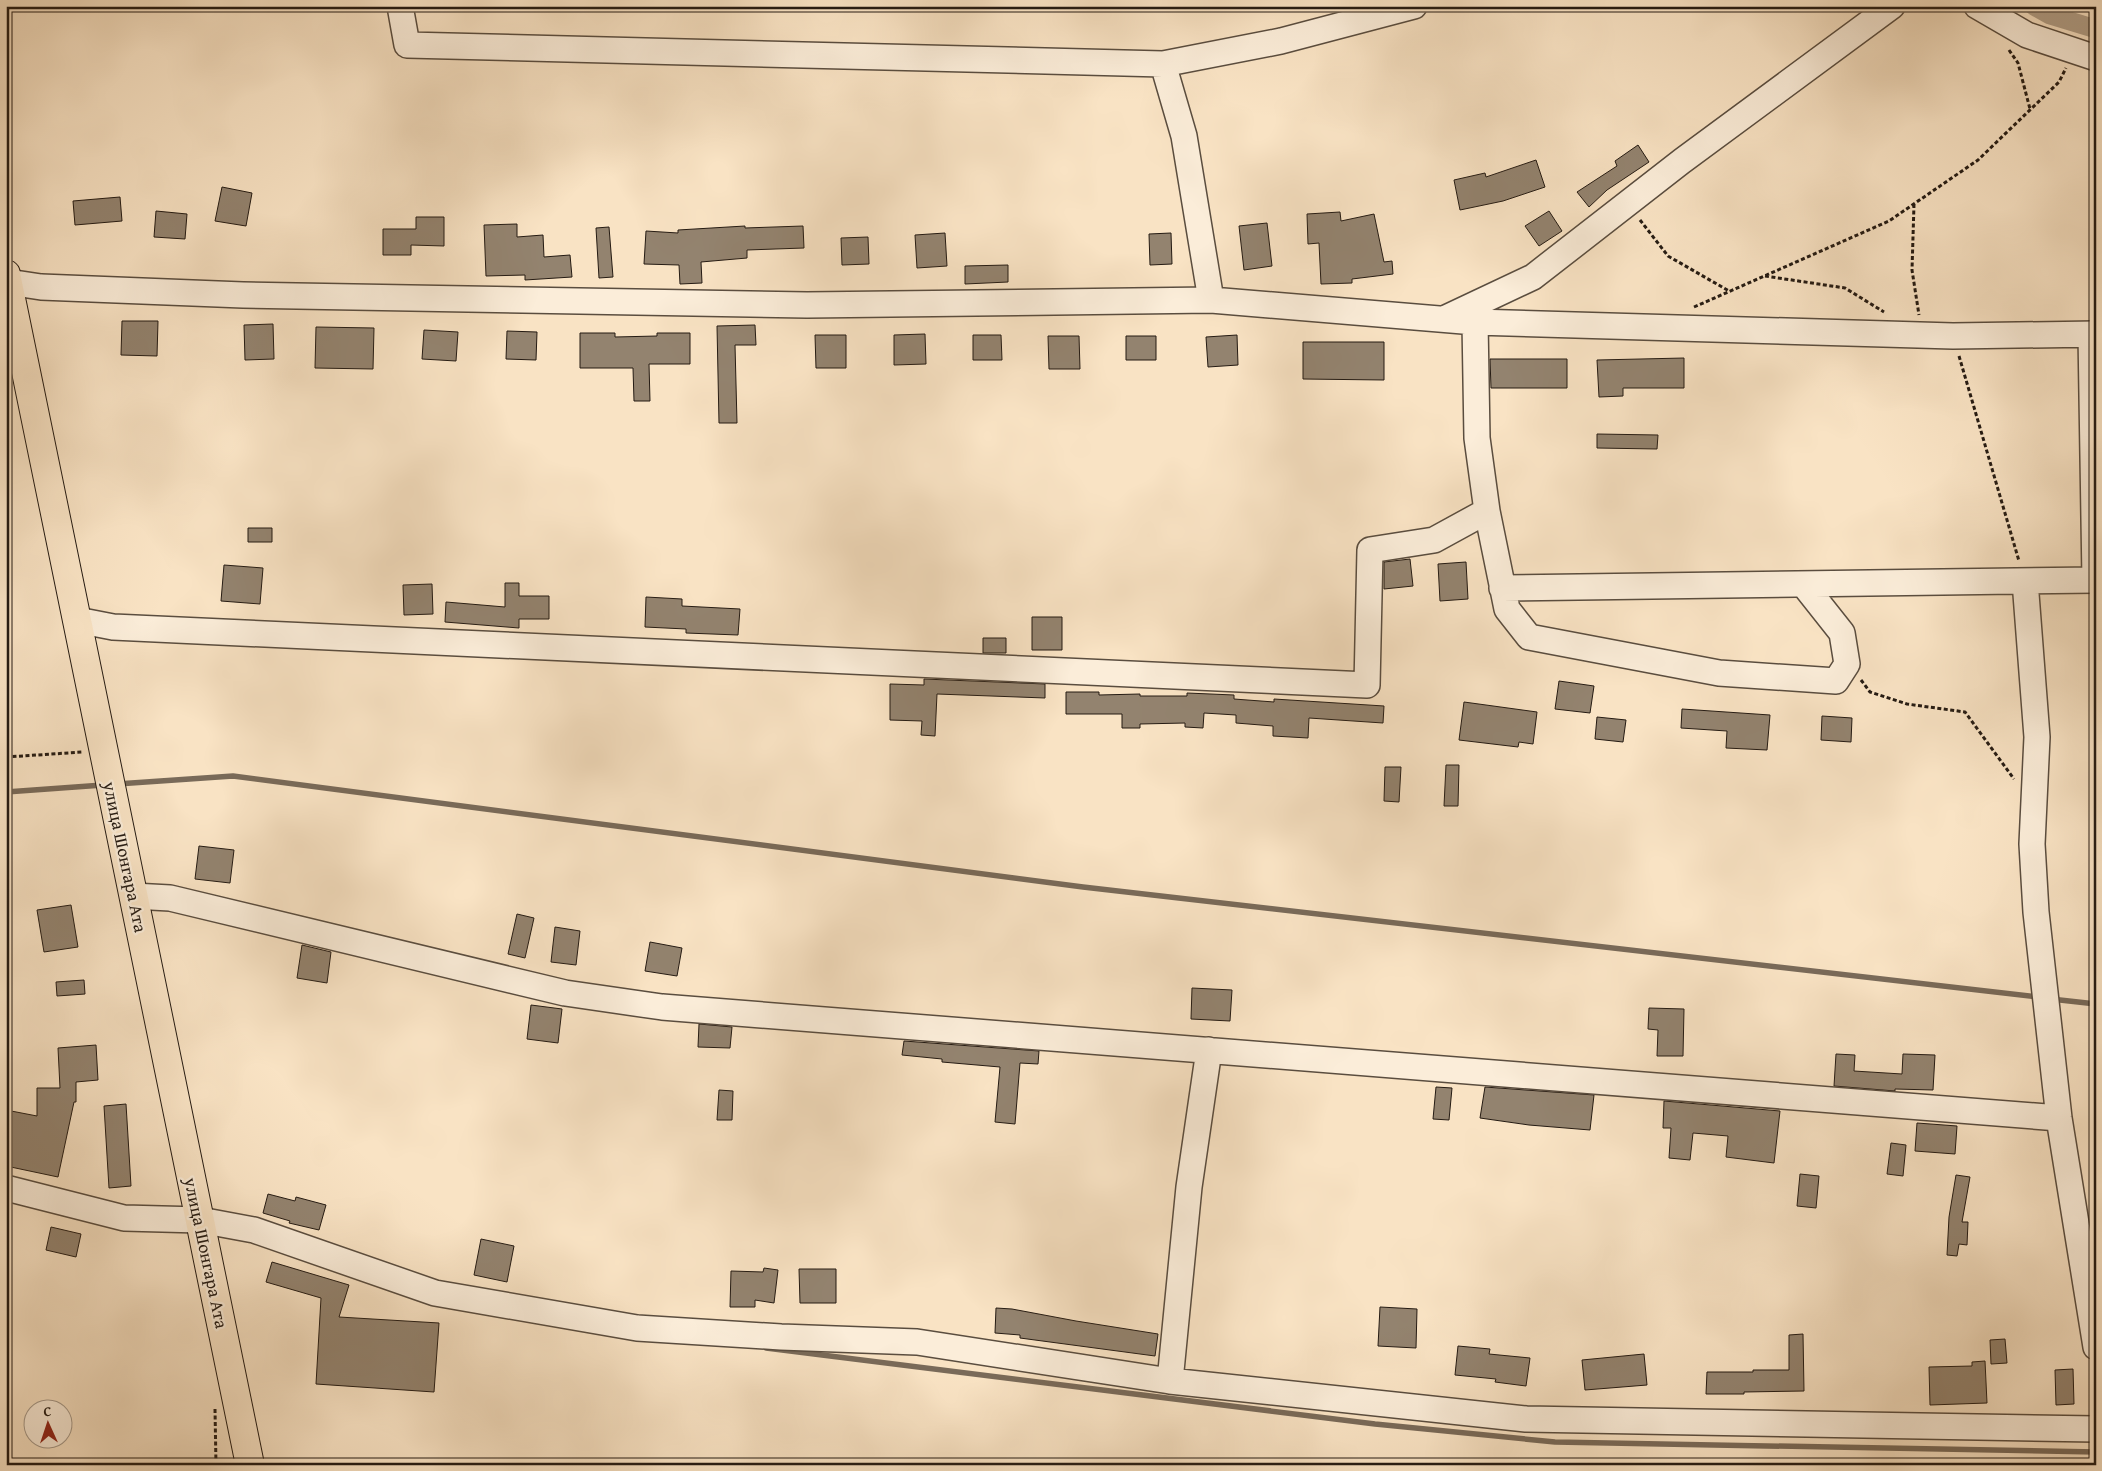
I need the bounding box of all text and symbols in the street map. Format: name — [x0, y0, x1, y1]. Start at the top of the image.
street label: улица Шонгара Ата — [96, 778, 155, 935]
street label: улица Шонгара Ата — [177, 1174, 236, 1331]
north arrow — [22, 1398, 72, 1448]
text: С — [43, 1401, 52, 1421]

